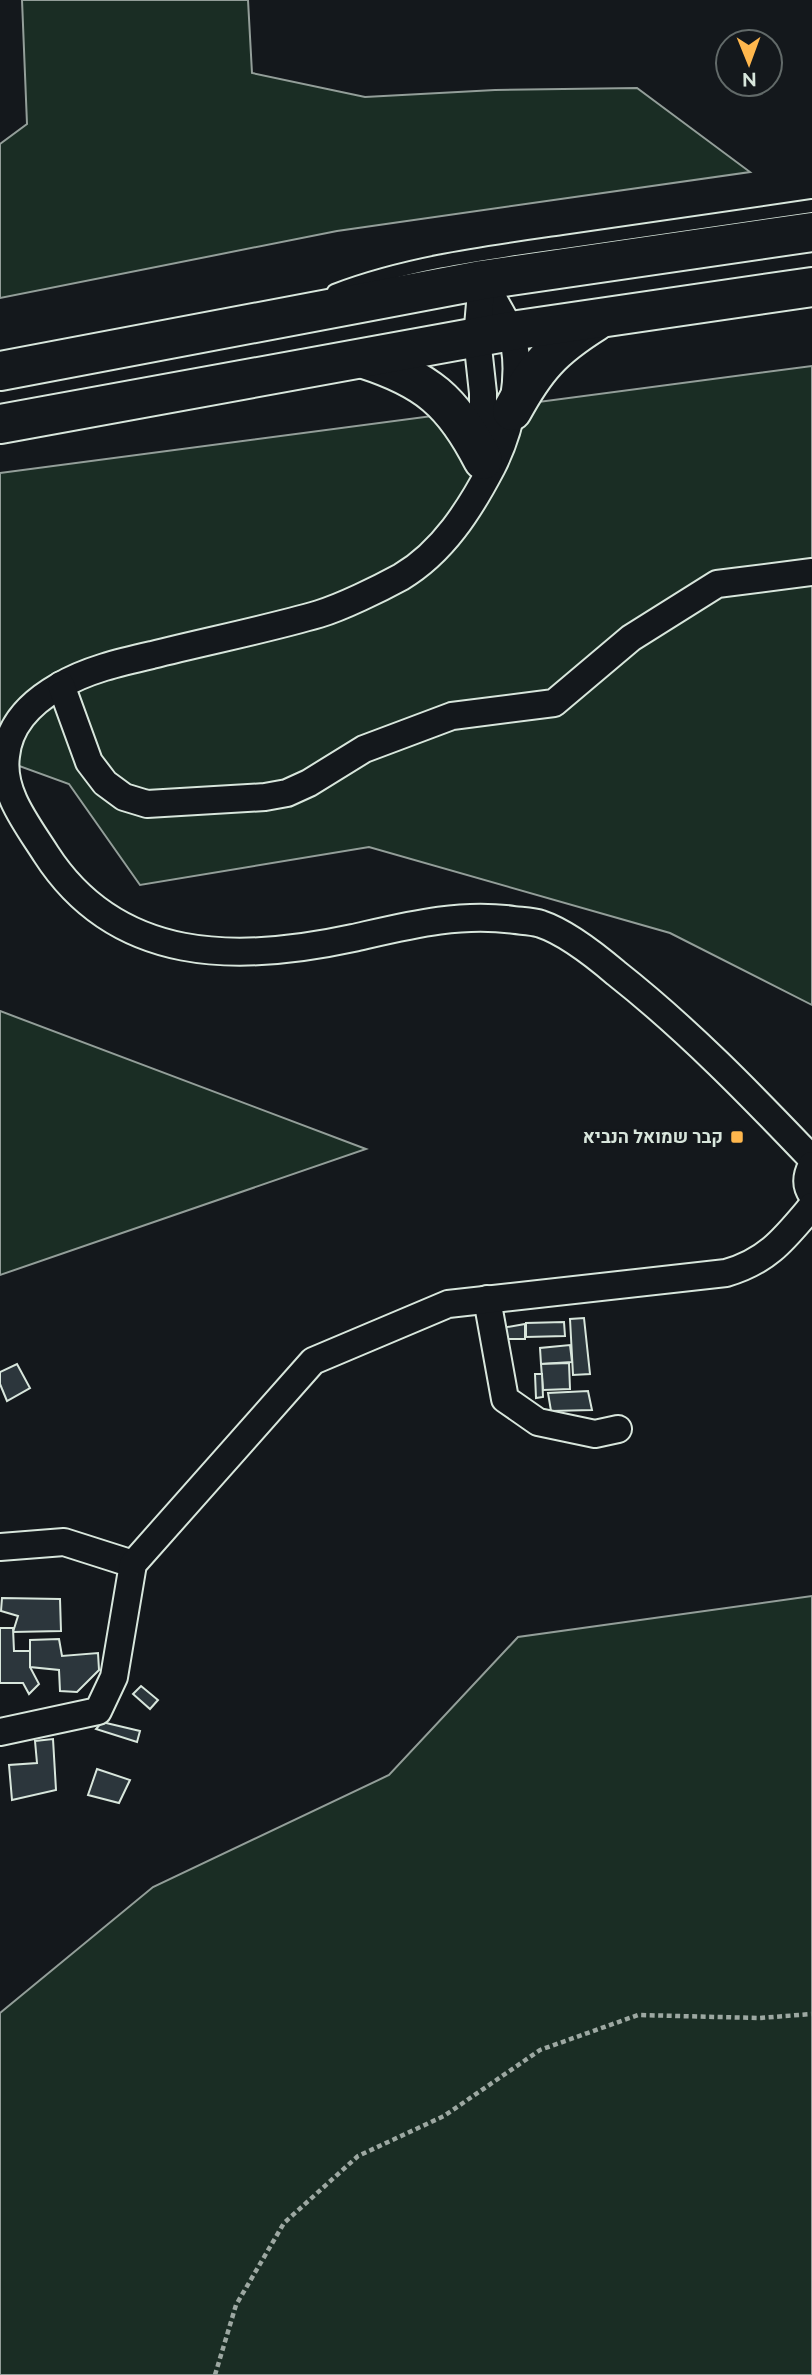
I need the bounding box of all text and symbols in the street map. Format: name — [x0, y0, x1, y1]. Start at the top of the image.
north arrow — [714, 28, 784, 98]
text: N — [742, 69, 757, 91]
place label: קבר שמואל הנביא — [583, 1126, 723, 1147]
marker: קבר שמואל הנביא — [729, 1129, 745, 1145]

